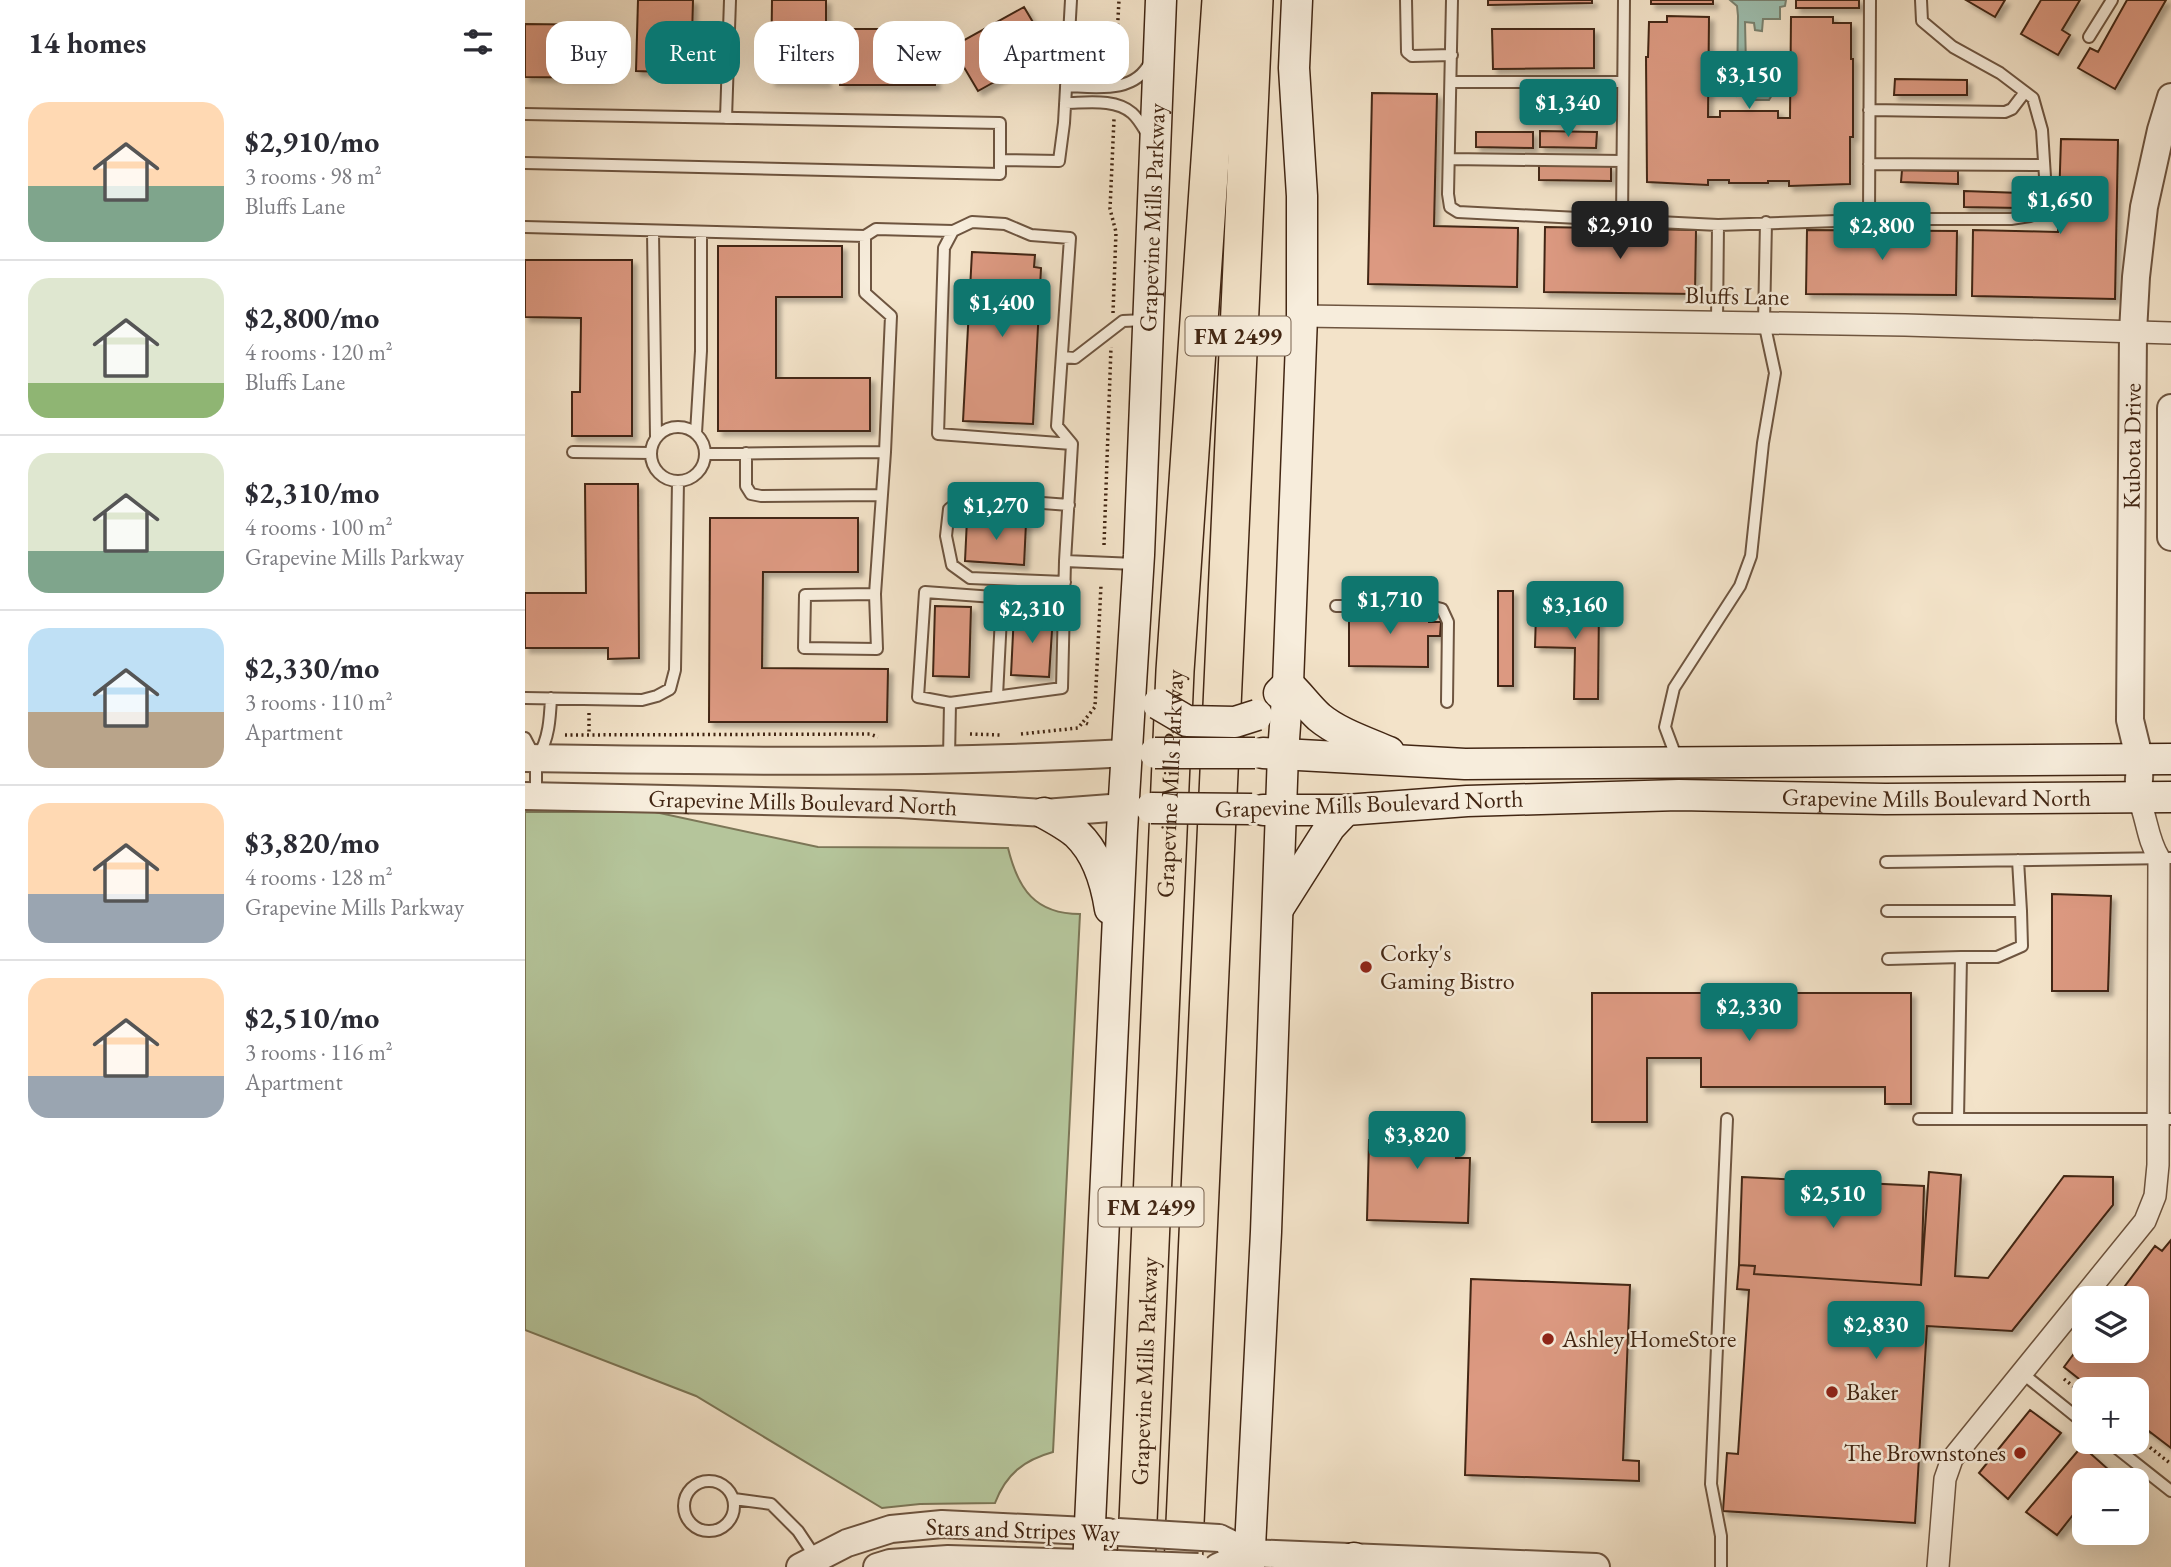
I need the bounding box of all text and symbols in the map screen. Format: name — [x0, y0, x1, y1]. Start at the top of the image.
chip: Buy — [546, 21, 631, 84]
chip: Rent — [645, 21, 740, 84]
chip: Filters — [754, 21, 859, 84]
chip: New — [873, 21, 965, 84]
chip: Apartment — [979, 21, 1129, 84]
text: 14 homes — [28, 23, 146, 62]
icon: filters — [459, 23, 497, 61]
pin: $3,150 — [1692, 52, 1806, 111]
text: $3,150 — [1717, 59, 1781, 89]
pin: $1,340 — [1511, 80, 1625, 139]
text: $1,340 — [1536, 87, 1600, 117]
street label: Grapevine Mills Parkway — [1132, 102, 1172, 332]
text: $2,910/mo — [245, 122, 379, 161]
icon: home — [84, 130, 168, 214]
text: 3 rooms · 98 m² — [245, 161, 382, 191]
pin: $1,650 — [2003, 176, 2117, 236]
text: $1,650 — [2028, 184, 2092, 214]
text: Bluffs Lane — [245, 191, 345, 221]
pin: $2,910 — [1563, 202, 1677, 261]
pin: $2,800 — [1825, 202, 1939, 262]
text: $2,910 — [1588, 209, 1652, 239]
text: $2,800 — [1850, 210, 1914, 240]
street label: Bluffs Lane — [1685, 279, 1790, 312]
pin: $1,400 — [945, 280, 1059, 339]
text: $1,400 — [970, 287, 1034, 317]
text: $2,800/mo — [245, 298, 379, 337]
icon: home — [84, 306, 168, 390]
road number: FM 2499 — [1185, 316, 1291, 356]
text: 4 rooms · 120 m² — [245, 337, 393, 367]
text: Bluffs Lane — [245, 367, 345, 397]
street label: Kubota Drive — [2116, 383, 2148, 510]
text: $2,310/mo — [245, 473, 379, 512]
icon: home — [84, 481, 168, 565]
pin: $1,270 — [939, 482, 1053, 542]
text: $1,270 — [964, 490, 1028, 520]
text: 4 rooms · 100 m² — [245, 512, 393, 542]
text: Grapevine Mills Parkway — [245, 542, 464, 572]
pin: $1,710 — [1333, 576, 1447, 636]
pin: $3,160 — [1518, 582, 1632, 641]
text: $1,710 — [1358, 584, 1422, 614]
pin: $2,310 — [975, 586, 1089, 645]
text: $3,160 — [1543, 589, 1607, 619]
text: $2,310 — [1000, 593, 1064, 623]
text: $2,330/mo — [245, 648, 379, 687]
icon: home — [84, 656, 168, 740]
street label: Grapevine Mills Parkway — [1149, 668, 1190, 899]
text: 3 rooms · 110 m² — [245, 687, 393, 717]
text: Apartment — [245, 717, 343, 747]
street label: Grapevine Mills Boulevard North — [1782, 781, 2091, 814]
street label: Grapevine Mills Boulevard North — [648, 783, 958, 823]
street label: Grapevine Mills Boulevard North — [1214, 783, 1524, 824]
text: $3,820/mo — [245, 823, 379, 862]
icon: home — [84, 831, 168, 915]
text: 4 rooms · 128 m² — [245, 862, 393, 892]
text: Grapevine Mills Parkway — [245, 892, 464, 922]
place label: Corky's Gaming Bistro — [1380, 937, 1515, 996]
marker: Corky's Gaming Bistro — [1358, 959, 1374, 975]
pin: $2,330 — [1692, 984, 1806, 1043]
text: $2,330 — [1717, 991, 1781, 1021]
text: $2,510/mo — [245, 998, 379, 1037]
icon: home — [84, 1006, 168, 1090]
text: 3 rooms · 116 m² — [245, 1037, 393, 1067]
text: Apartment — [245, 1067, 343, 1097]
pin: $3,820 — [1360, 1112, 1474, 1171]
text: $3,820 — [1385, 1119, 1449, 1149]
pin: $2,510 — [1776, 1170, 1890, 1230]
text: $2,510 — [1801, 1178, 1865, 1208]
road number: FM 2499 — [1099, 1188, 1203, 1226]
street label: Grapevine Mills Parkway — [1124, 1256, 1165, 1486]
map controls — [2072, 1286, 2149, 1545]
button: layers — [2072, 1286, 2149, 1363]
pin: $2,830 — [1819, 1302, 1933, 1361]
text: $2,830 — [1844, 1309, 1908, 1339]
place label: Ashley HomeStore — [1561, 1323, 1736, 1354]
marker: Ashley HomeStore — [1540, 1331, 1556, 1347]
place label: Baker — [1846, 1376, 1898, 1407]
button: + — [2072, 1377, 2149, 1454]
marker: Baker — [1824, 1384, 1840, 1400]
place label: The Brownstones — [1844, 1437, 2006, 1468]
marker: The Brownstones — [2012, 1445, 2028, 1461]
button: − — [2072, 1468, 2149, 1545]
street label: Stars and Stripes Way — [925, 1511, 1121, 1548]

